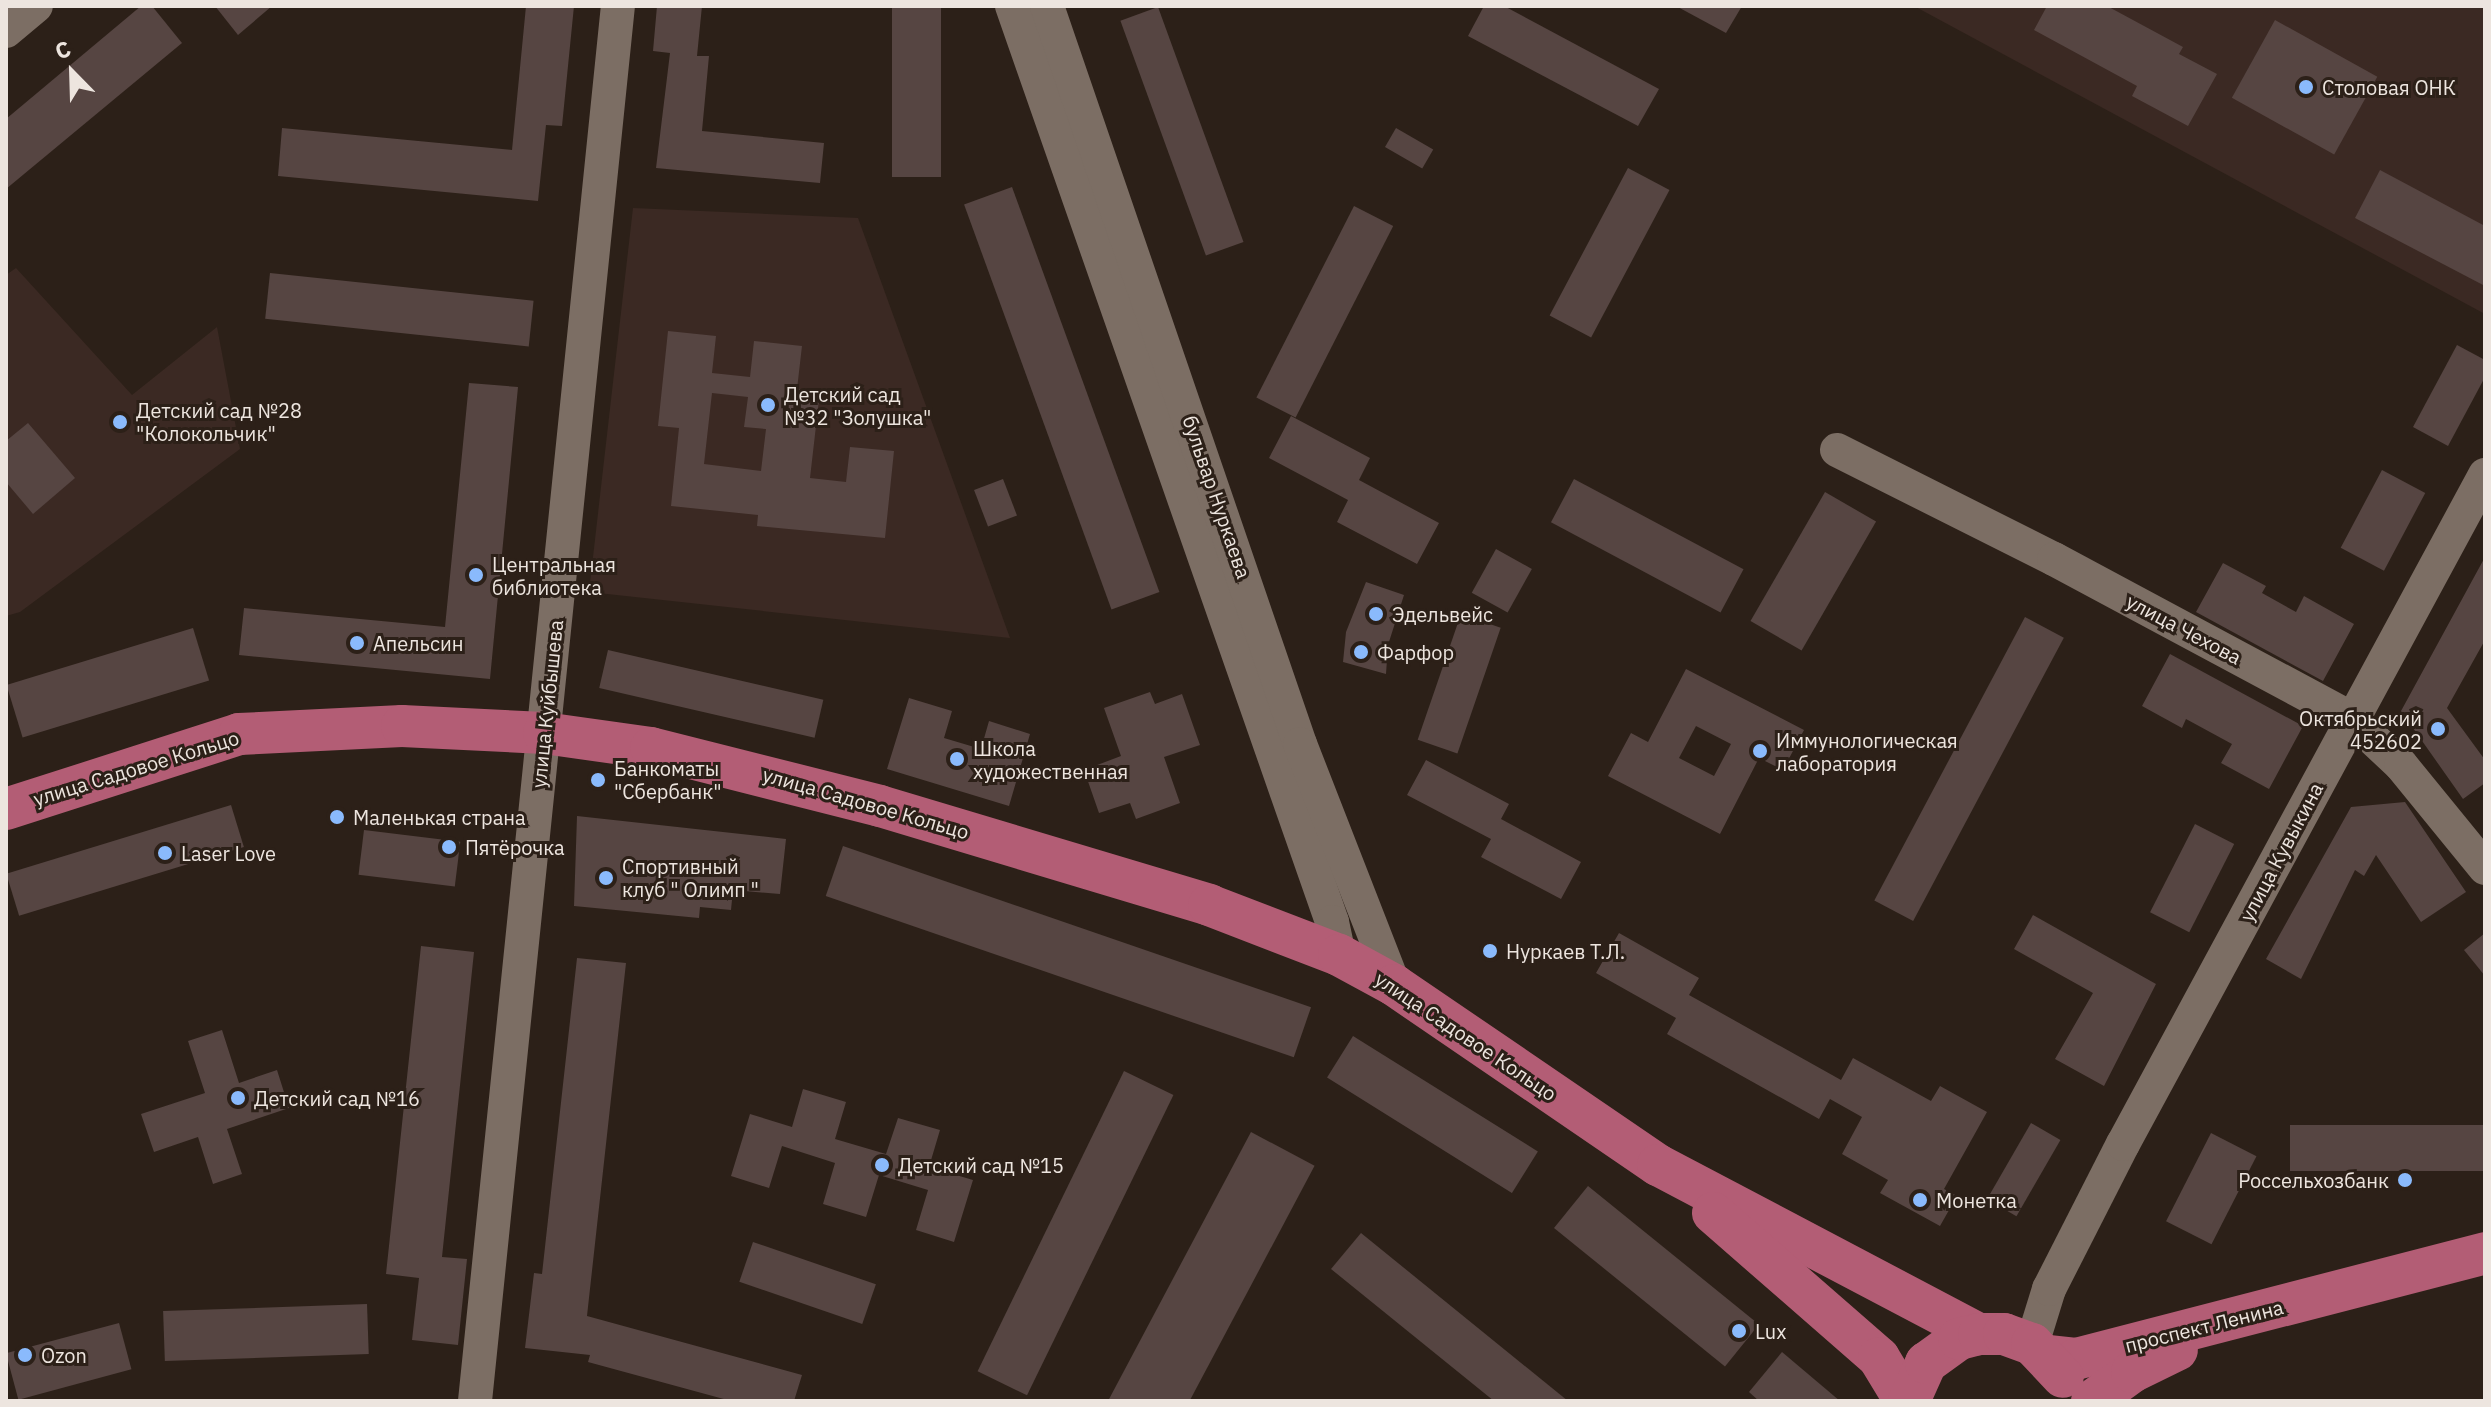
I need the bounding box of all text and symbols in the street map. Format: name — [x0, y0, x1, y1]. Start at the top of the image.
north arrow — [32, 32, 112, 112]
text: С — [50, 33, 75, 66]
place label: Столовая ОНК — [2322, 75, 2456, 99]
marker: Столовая ОНК — [2297, 78, 2315, 96]
place label: Детский сад №32 "Золушка" — [784, 382, 931, 429]
marker: Детский сад №32 "Золушка" — [759, 396, 777, 414]
place label: Детский сад №28 "Колокольчик" — [136, 398, 302, 445]
street label: бульвар Нуркаева — [1178, 412, 1256, 582]
marker: Детский сад №28 "Колокольчик" — [111, 413, 129, 431]
place label: Центральная библиотека — [492, 552, 616, 599]
marker: Центральная библиотека — [467, 566, 485, 584]
street label: улица Чехова — [2122, 589, 2246, 669]
place label: Эдельвейс — [1392, 602, 1493, 626]
marker: Эдельвейс — [1367, 605, 1385, 623]
street label: улица Куйбышева — [526, 619, 568, 789]
place label: Апельсин — [373, 631, 464, 655]
marker: Апельсин — [348, 634, 366, 652]
place label: Фарфор — [1377, 640, 1454, 664]
marker: Фарфор — [1352, 643, 1370, 661]
place label: Октябрьский 452602 — [2299, 706, 2422, 753]
marker: Октябрьский 452602 — [2429, 720, 2447, 738]
street label: улица Садовое Кольцо — [30, 725, 242, 811]
place label: Иммунологическая лаборатория — [1776, 728, 1958, 775]
place label: Школа художественная — [973, 736, 1128, 783]
marker: Иммунологическая лаборатория — [1751, 742, 1769, 760]
marker: Школа художественная — [948, 750, 966, 768]
place label: Банкоматы "Сбербанк" — [614, 756, 722, 803]
street label: улица Садовое Кольцо — [760, 762, 972, 844]
marker: Банкоматы "Сбербанк" — [589, 771, 607, 789]
street label: улица Кувыкина — [2234, 779, 2328, 925]
place label: Маленькая страна — [353, 805, 526, 829]
marker: Маленькая страна — [328, 808, 346, 826]
place label: Пятёрочка — [465, 835, 565, 859]
marker: Пятёрочка — [440, 838, 458, 856]
place label: Laser Love — [181, 841, 276, 865]
marker: Laser Love — [156, 844, 174, 862]
place label: Спортивный клуб " Олимп " — [622, 854, 759, 901]
marker: Спортивный клуб " Олимп " — [597, 869, 615, 887]
place label: Нуркаев Т.Л. — [1506, 939, 1625, 963]
marker: Нуркаев Т.Л. — [1481, 942, 1499, 960]
street label: улица Садовое Кольцо — [1371, 966, 1561, 1106]
place label: Детский сад №16 — [254, 1086, 420, 1110]
marker: Детский сад №16 — [229, 1089, 247, 1107]
place label: Детский сад №15 — [898, 1153, 1064, 1177]
marker: Детский сад №15 — [873, 1156, 891, 1174]
place label: Россельхозбанк — [2238, 1168, 2389, 1192]
marker: Россельхозбанк — [2396, 1171, 2414, 1189]
place label: Монетка — [1936, 1188, 2017, 1212]
marker: Монетка — [1911, 1191, 1929, 1209]
street label: проспект Ленина — [2122, 1295, 2286, 1357]
place label: Lux — [1755, 1319, 1786, 1343]
marker: Lux — [1730, 1322, 1748, 1340]
place label: Ozon — [41, 1343, 87, 1367]
marker: Ozon — [16, 1346, 34, 1364]

